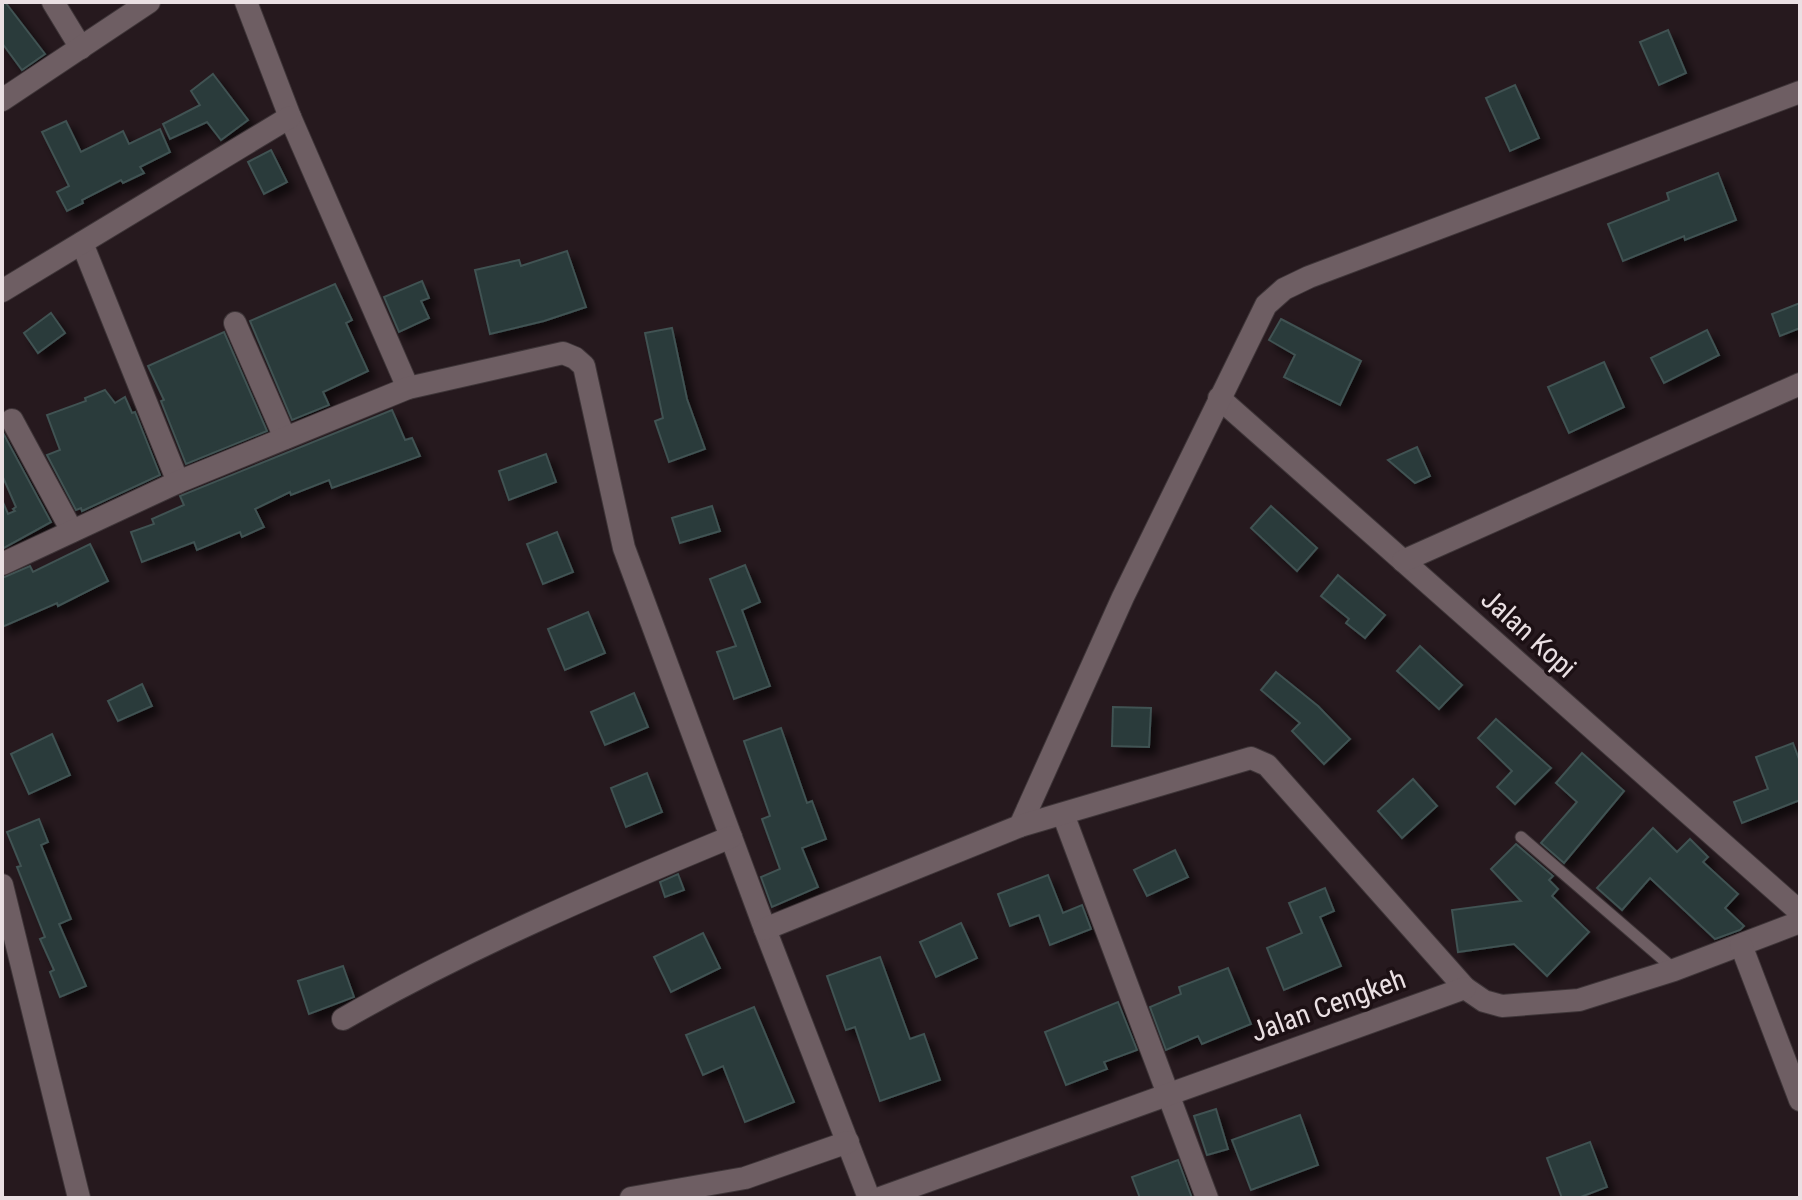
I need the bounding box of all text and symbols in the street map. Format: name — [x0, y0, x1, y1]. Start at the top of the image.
street label: Jalan Kopi — [1475, 582, 1583, 684]
street label: Jalan Cengkeh — [1246, 962, 1410, 1049]

